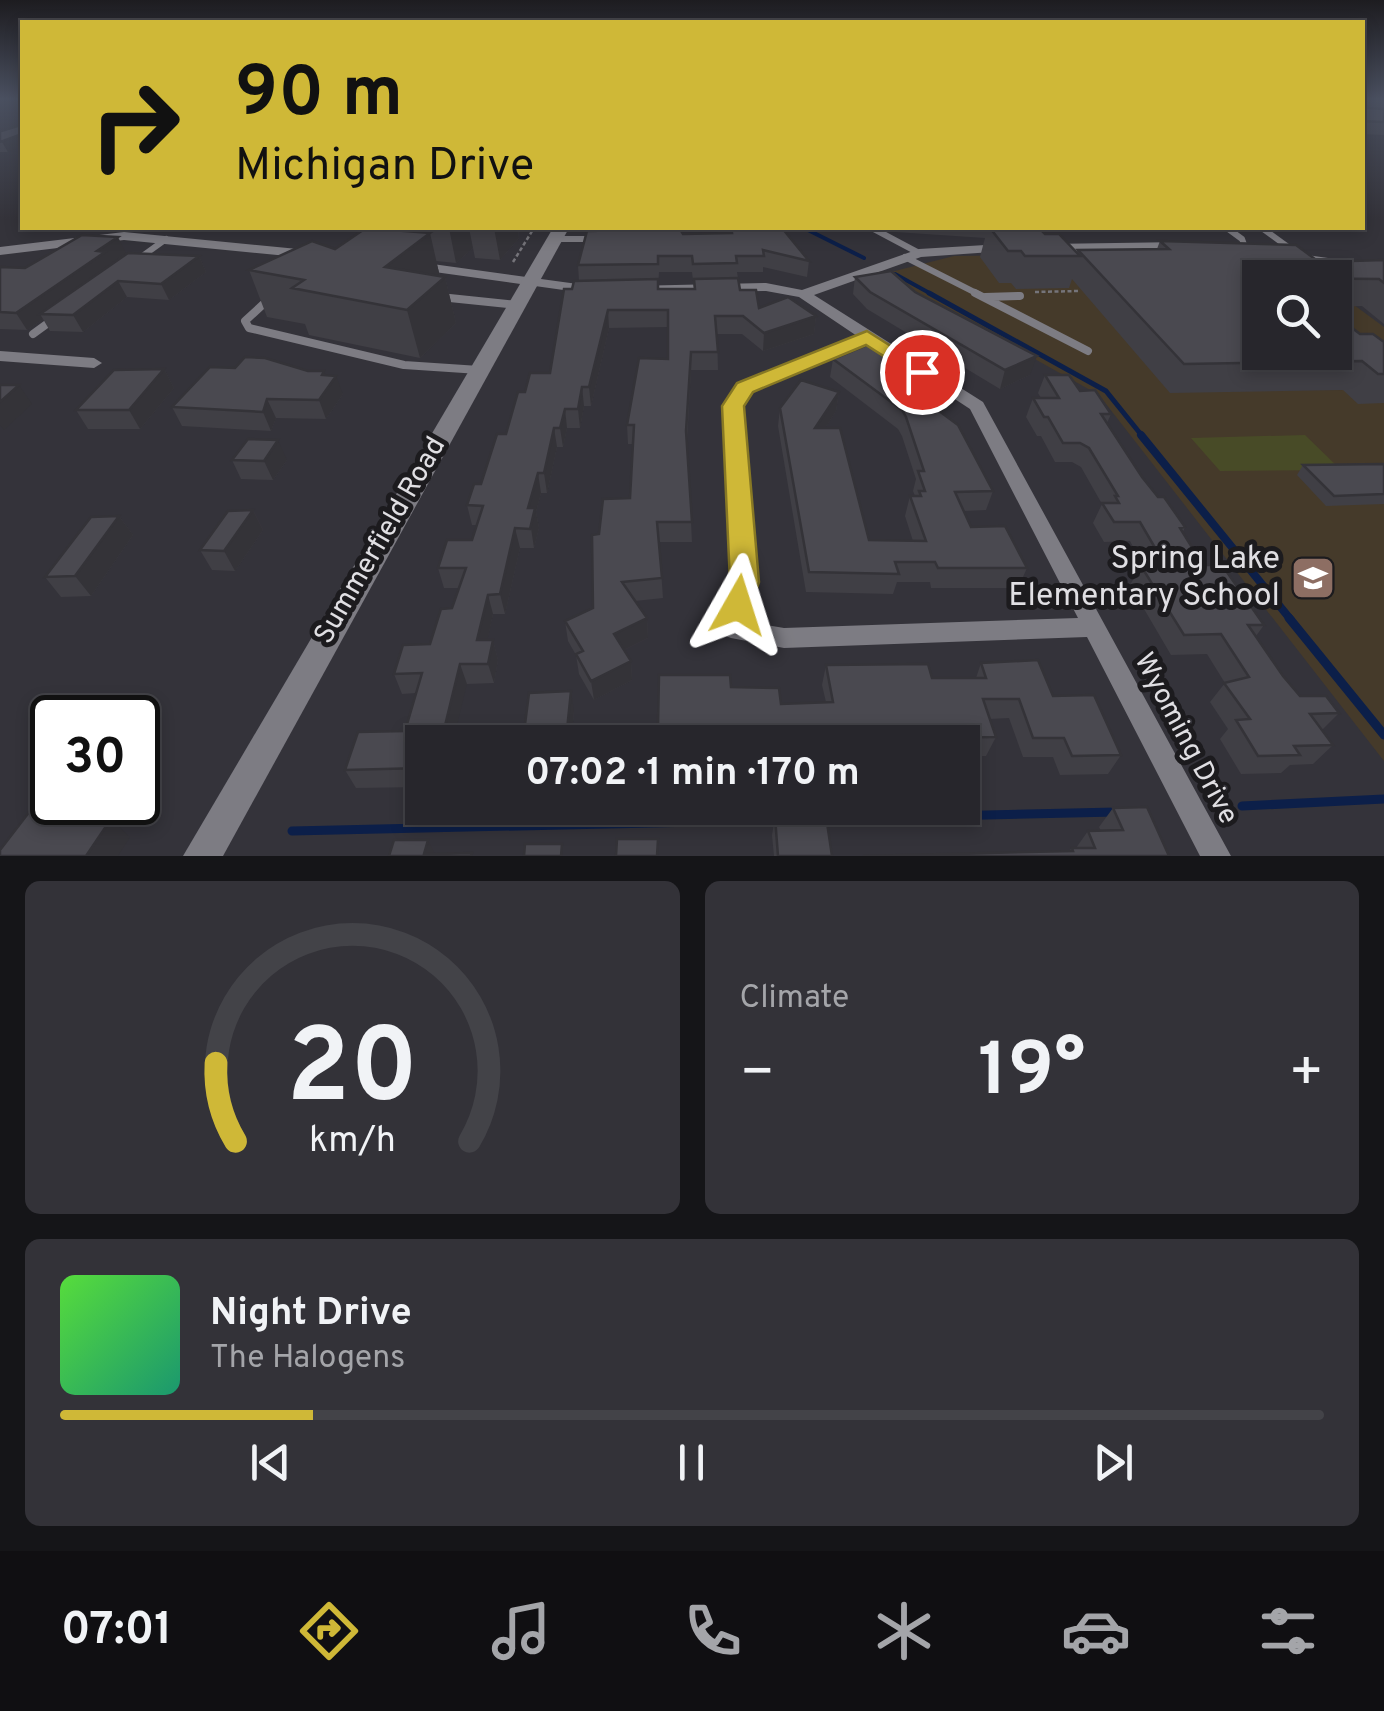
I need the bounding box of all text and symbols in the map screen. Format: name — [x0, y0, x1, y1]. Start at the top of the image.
text: 90 m — [235, 52, 403, 141]
icon: right — [70, 60, 200, 190]
text: Michigan Drive — [235, 139, 534, 196]
map controls — [1242, 260, 1352, 370]
button: search — [1242, 260, 1352, 370]
pin — [880, 330, 965, 415]
icon: arrive — [895, 345, 950, 400]
street label: Summerfield Road — [307, 431, 455, 651]
place label: Spring Lake Elementary School — [1008, 540, 1280, 617]
position arrow — [686, 553, 790, 657]
school or university icon: Spring Lake Elementary School — [1290, 555, 1336, 601]
street label: Wyoming Drive — [1125, 647, 1245, 831]
speed limit sign: 30 — [30, 695, 160, 825]
text: 07:02 · 1 min · 170 m — [525, 750, 860, 799]
text: Climate — [740, 979, 849, 1019]
text: 20 — [286, 1007, 418, 1139]
text: 19° — [978, 1027, 1085, 1122]
text: − — [740, 1040, 775, 1110]
text: + — [1289, 1040, 1324, 1110]
text: km/h — [309, 1119, 396, 1165]
text: Night Drive — [210, 1290, 412, 1339]
text: The Halogens — [210, 1339, 405, 1379]
icon: previous — [243, 1435, 298, 1490]
icon: pause — [664, 1435, 719, 1490]
icon: next — [1086, 1435, 1141, 1490]
icon: directions — [294, 1596, 364, 1666]
icon: music — [486, 1596, 556, 1666]
icon: phone — [678, 1596, 748, 1666]
icon: climate — [869, 1596, 939, 1666]
icon: car — [1061, 1596, 1131, 1666]
icon: filters — [1253, 1596, 1323, 1666]
text: 07:01 — [61, 1603, 172, 1660]

